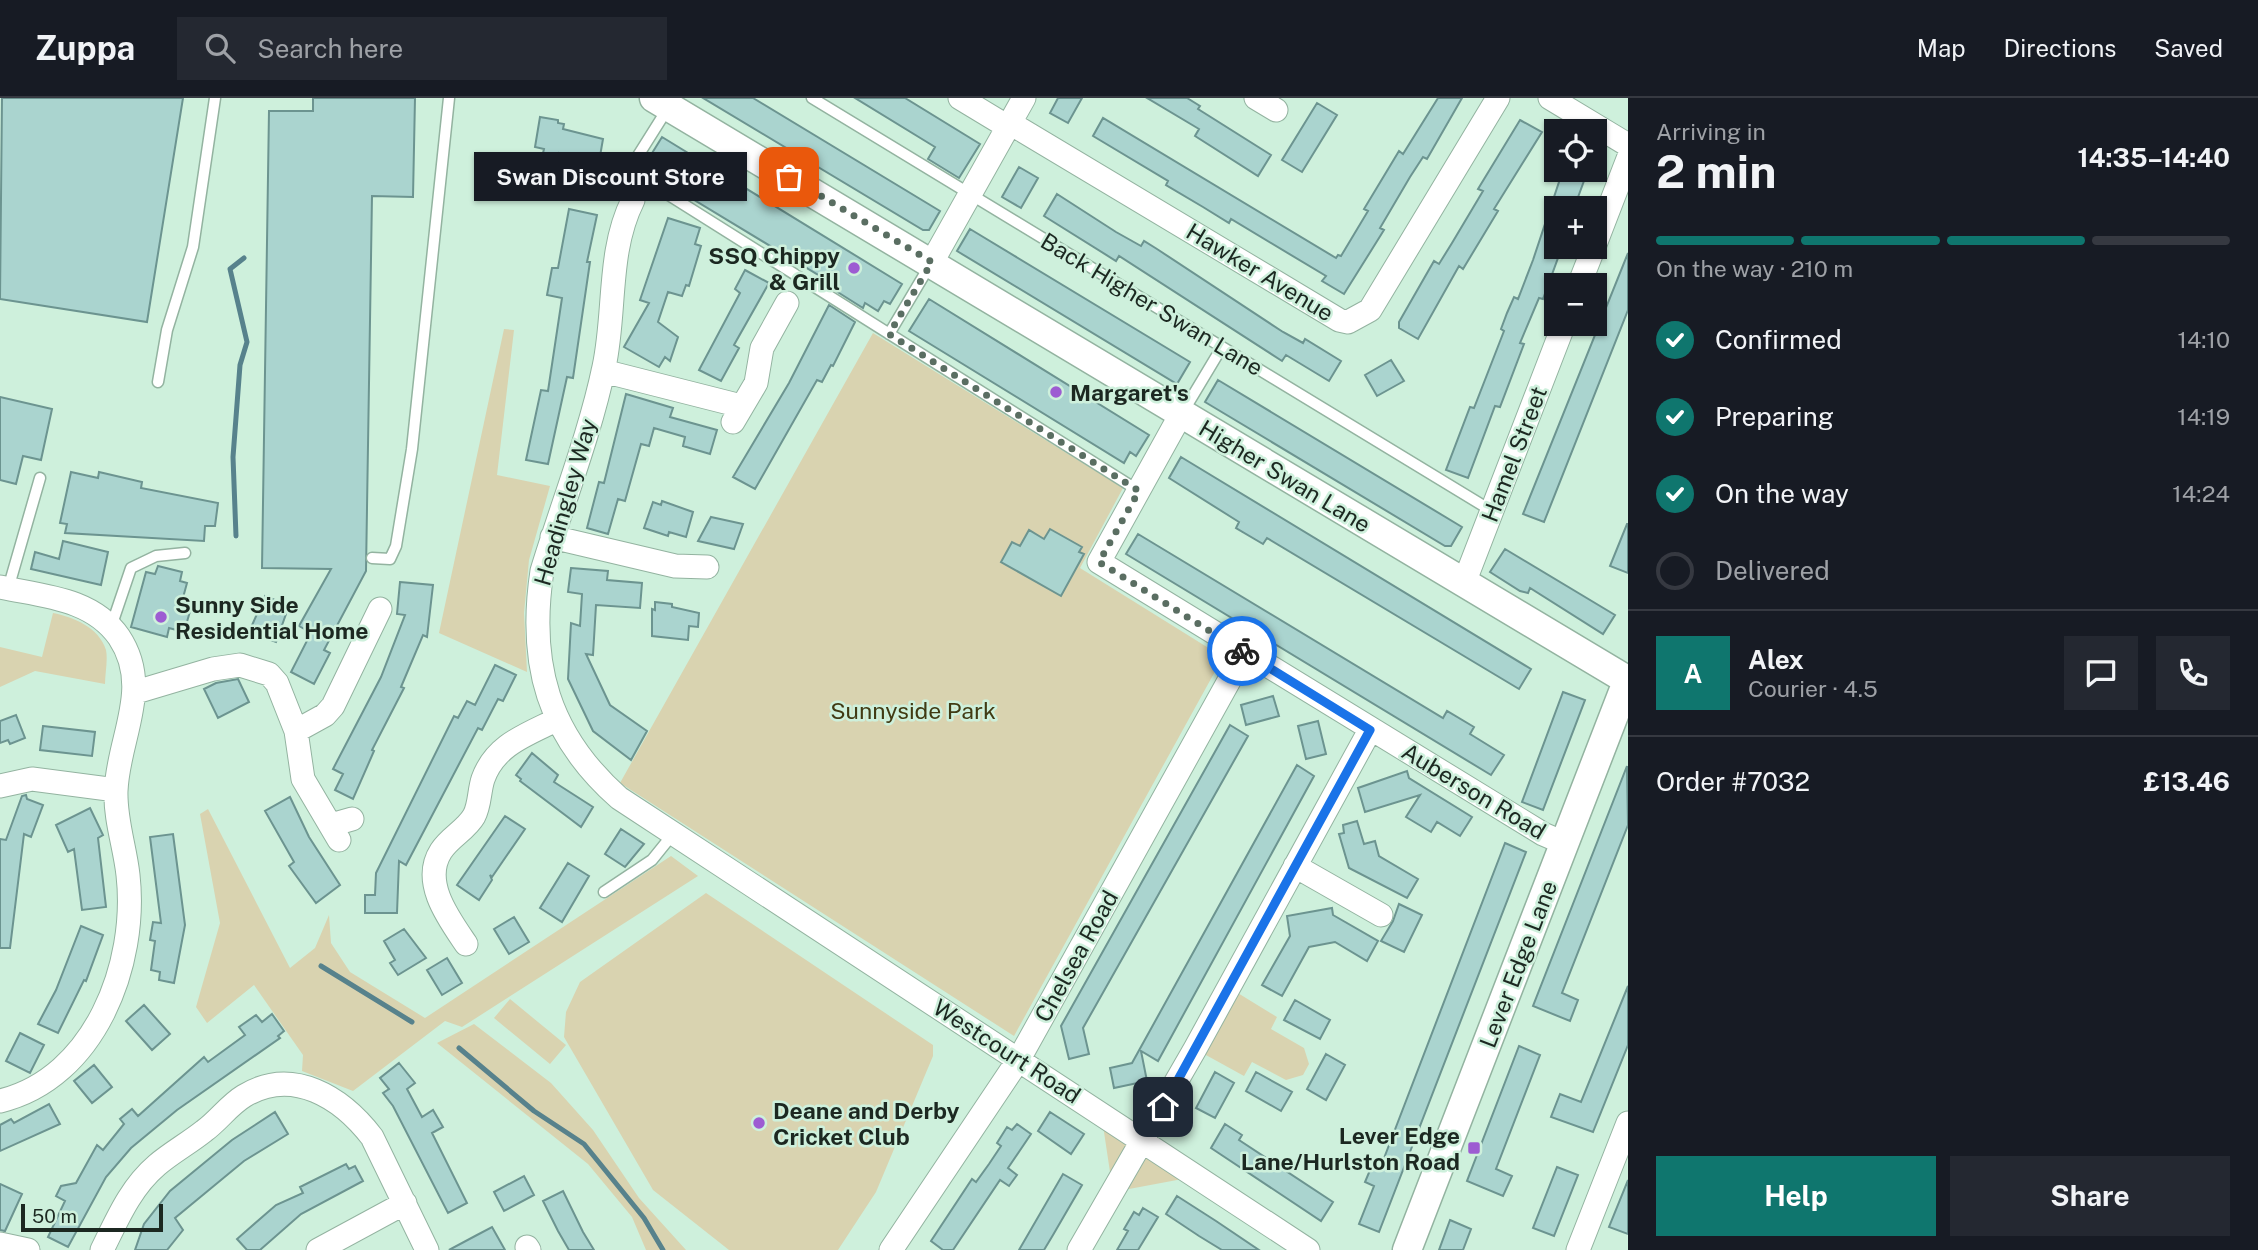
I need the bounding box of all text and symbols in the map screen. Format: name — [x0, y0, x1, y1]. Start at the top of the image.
search box — [177, 17, 667, 80]
text: Zuppa — [35, 29, 135, 67]
icon: search — [201, 29, 239, 67]
text: Search here — [257, 33, 403, 64]
text: Map — [1917, 34, 1966, 62]
text: Directions — [2004, 34, 2116, 62]
text: Saved — [2154, 34, 2223, 62]
text: Arriving in — [1656, 118, 1766, 145]
map controls — [1544, 119, 1607, 336]
button: locate — [1544, 119, 1607, 182]
text: 14:35–14:40 — [2077, 142, 2230, 173]
text: 2 min — [1656, 144, 1776, 198]
pin — [759, 147, 819, 207]
callout: Swan Discount Store — [474, 153, 747, 202]
icon: bag — [770, 158, 808, 196]
text: Swan Discount Store — [496, 163, 725, 190]
button: + — [1544, 196, 1607, 259]
street label: Hawker Avenue — [1182, 217, 1338, 327]
street label: Back Higher Swan Lane — [1036, 227, 1268, 381]
place label: SSQ Chippy & Grill — [708, 242, 840, 295]
text: On the way · 210 m — [1656, 255, 1853, 282]
marker: SSQ Chippy & Grill — [846, 260, 862, 276]
button: − — [1544, 273, 1607, 336]
icon: check — [1656, 321, 1694, 359]
text: Confirmed — [1715, 324, 1842, 355]
text: 14:10 — [2178, 326, 2230, 353]
place label: Margaret's — [1070, 379, 1189, 406]
street label: Hamel Street — [1476, 382, 1552, 526]
marker: Margaret's — [1048, 384, 1064, 400]
icon: check — [1656, 398, 1694, 436]
text: Preparing — [1715, 401, 1834, 432]
text: 14:19 — [2177, 403, 2230, 430]
street label: Higher Swan Lane — [1194, 414, 1376, 538]
street label: Headingley Way — [528, 415, 602, 589]
icon: check — [1656, 475, 1694, 513]
text: On the way — [1715, 478, 1849, 509]
text: 14:24 — [2172, 480, 2230, 507]
text: Delivered — [1715, 555, 1830, 586]
place label: Sunny Side Residential Home — [175, 591, 369, 644]
marker: Sunny Side Residential Home — [153, 609, 169, 625]
courier — [1207, 616, 1277, 686]
icon: bike — [1223, 632, 1261, 670]
button: chat — [2064, 636, 2138, 710]
button: phone — [2156, 636, 2230, 710]
text: Alex — [1748, 644, 1804, 675]
text: A — [1684, 658, 1702, 689]
text: Courier · 4.5 — [1748, 675, 1878, 702]
park label: Sunnyside Park — [830, 697, 996, 724]
street label: Auberson Road — [1397, 737, 1551, 845]
text: Order #7032 — [1656, 766, 1810, 797]
text: £13.46 — [2144, 766, 2230, 797]
street label: Lever Edge Lane — [1474, 877, 1562, 1051]
street label: Chelsea Road — [1029, 886, 1123, 1026]
street label: Westcourt Road — [928, 993, 1086, 1109]
pin — [1133, 1077, 1193, 1137]
icon: home — [1144, 1088, 1182, 1126]
place label: Deane and Derby Cricket Club — [773, 1097, 960, 1150]
marker: Deane and Derby Cricket Club — [751, 1115, 767, 1131]
place label: Lever Edge Lane/Hurlston Road — [1241, 1122, 1460, 1175]
marker: Lever Edge Lane/Hurlston Road — [1466, 1140, 1482, 1156]
button: Help — [1656, 1156, 1936, 1236]
button: Share — [1950, 1156, 2230, 1236]
scale bar — [21, 1201, 163, 1233]
text: 50 m — [32, 1205, 77, 1227]

